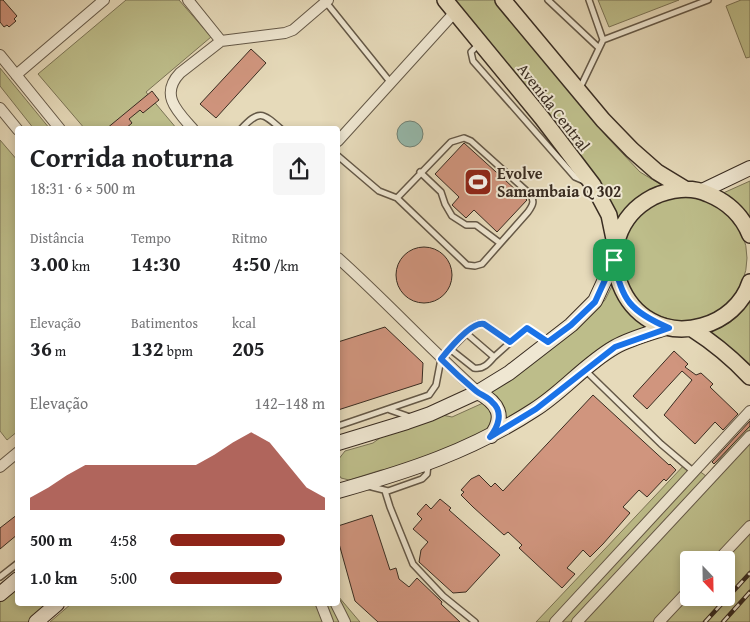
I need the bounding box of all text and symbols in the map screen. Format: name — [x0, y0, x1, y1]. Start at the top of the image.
street label: Avenida Central — [512, 58, 597, 157]
text: Corrida noturna — [30, 136, 234, 177]
button: share — [273, 143, 325, 195]
place label: Evolve Samambaia Q 302 — [497, 161, 621, 203]
sports icon: Evolve Samambaia Q 302 — [463, 167, 493, 197]
text: 18:31 · 6 × 500 m — [30, 176, 135, 200]
text: Distância — [30, 228, 84, 248]
text: Tempo — [131, 228, 171, 248]
text: Ritmo — [232, 228, 268, 248]
pin — [593, 239, 635, 281]
icon: arrive — [600, 246, 628, 274]
text: 3.00 — [30, 248, 69, 279]
text: 14:30 — [131, 248, 180, 279]
text: 4:50 — [232, 248, 271, 279]
text: km — [69, 256, 90, 276]
text: /km — [271, 256, 299, 276]
text: Elevação — [30, 313, 81, 333]
text: Batimentos — [131, 313, 198, 333]
text: kcal — [232, 313, 256, 333]
text: 36 — [30, 333, 52, 364]
text: 132 — [131, 333, 164, 364]
text: 205 — [232, 333, 265, 364]
text: m — [52, 341, 66, 361]
text: bpm — [164, 341, 193, 361]
text: Elevação — [30, 391, 88, 415]
text: 142–148 m — [255, 391, 325, 415]
text: 500 m — [30, 528, 72, 552]
text: 4:58 — [110, 528, 137, 552]
north arrow — [680, 551, 735, 606]
map controls — [680, 551, 735, 606]
text: 1.0 km — [30, 566, 77, 590]
text: 5:00 — [110, 566, 137, 590]

